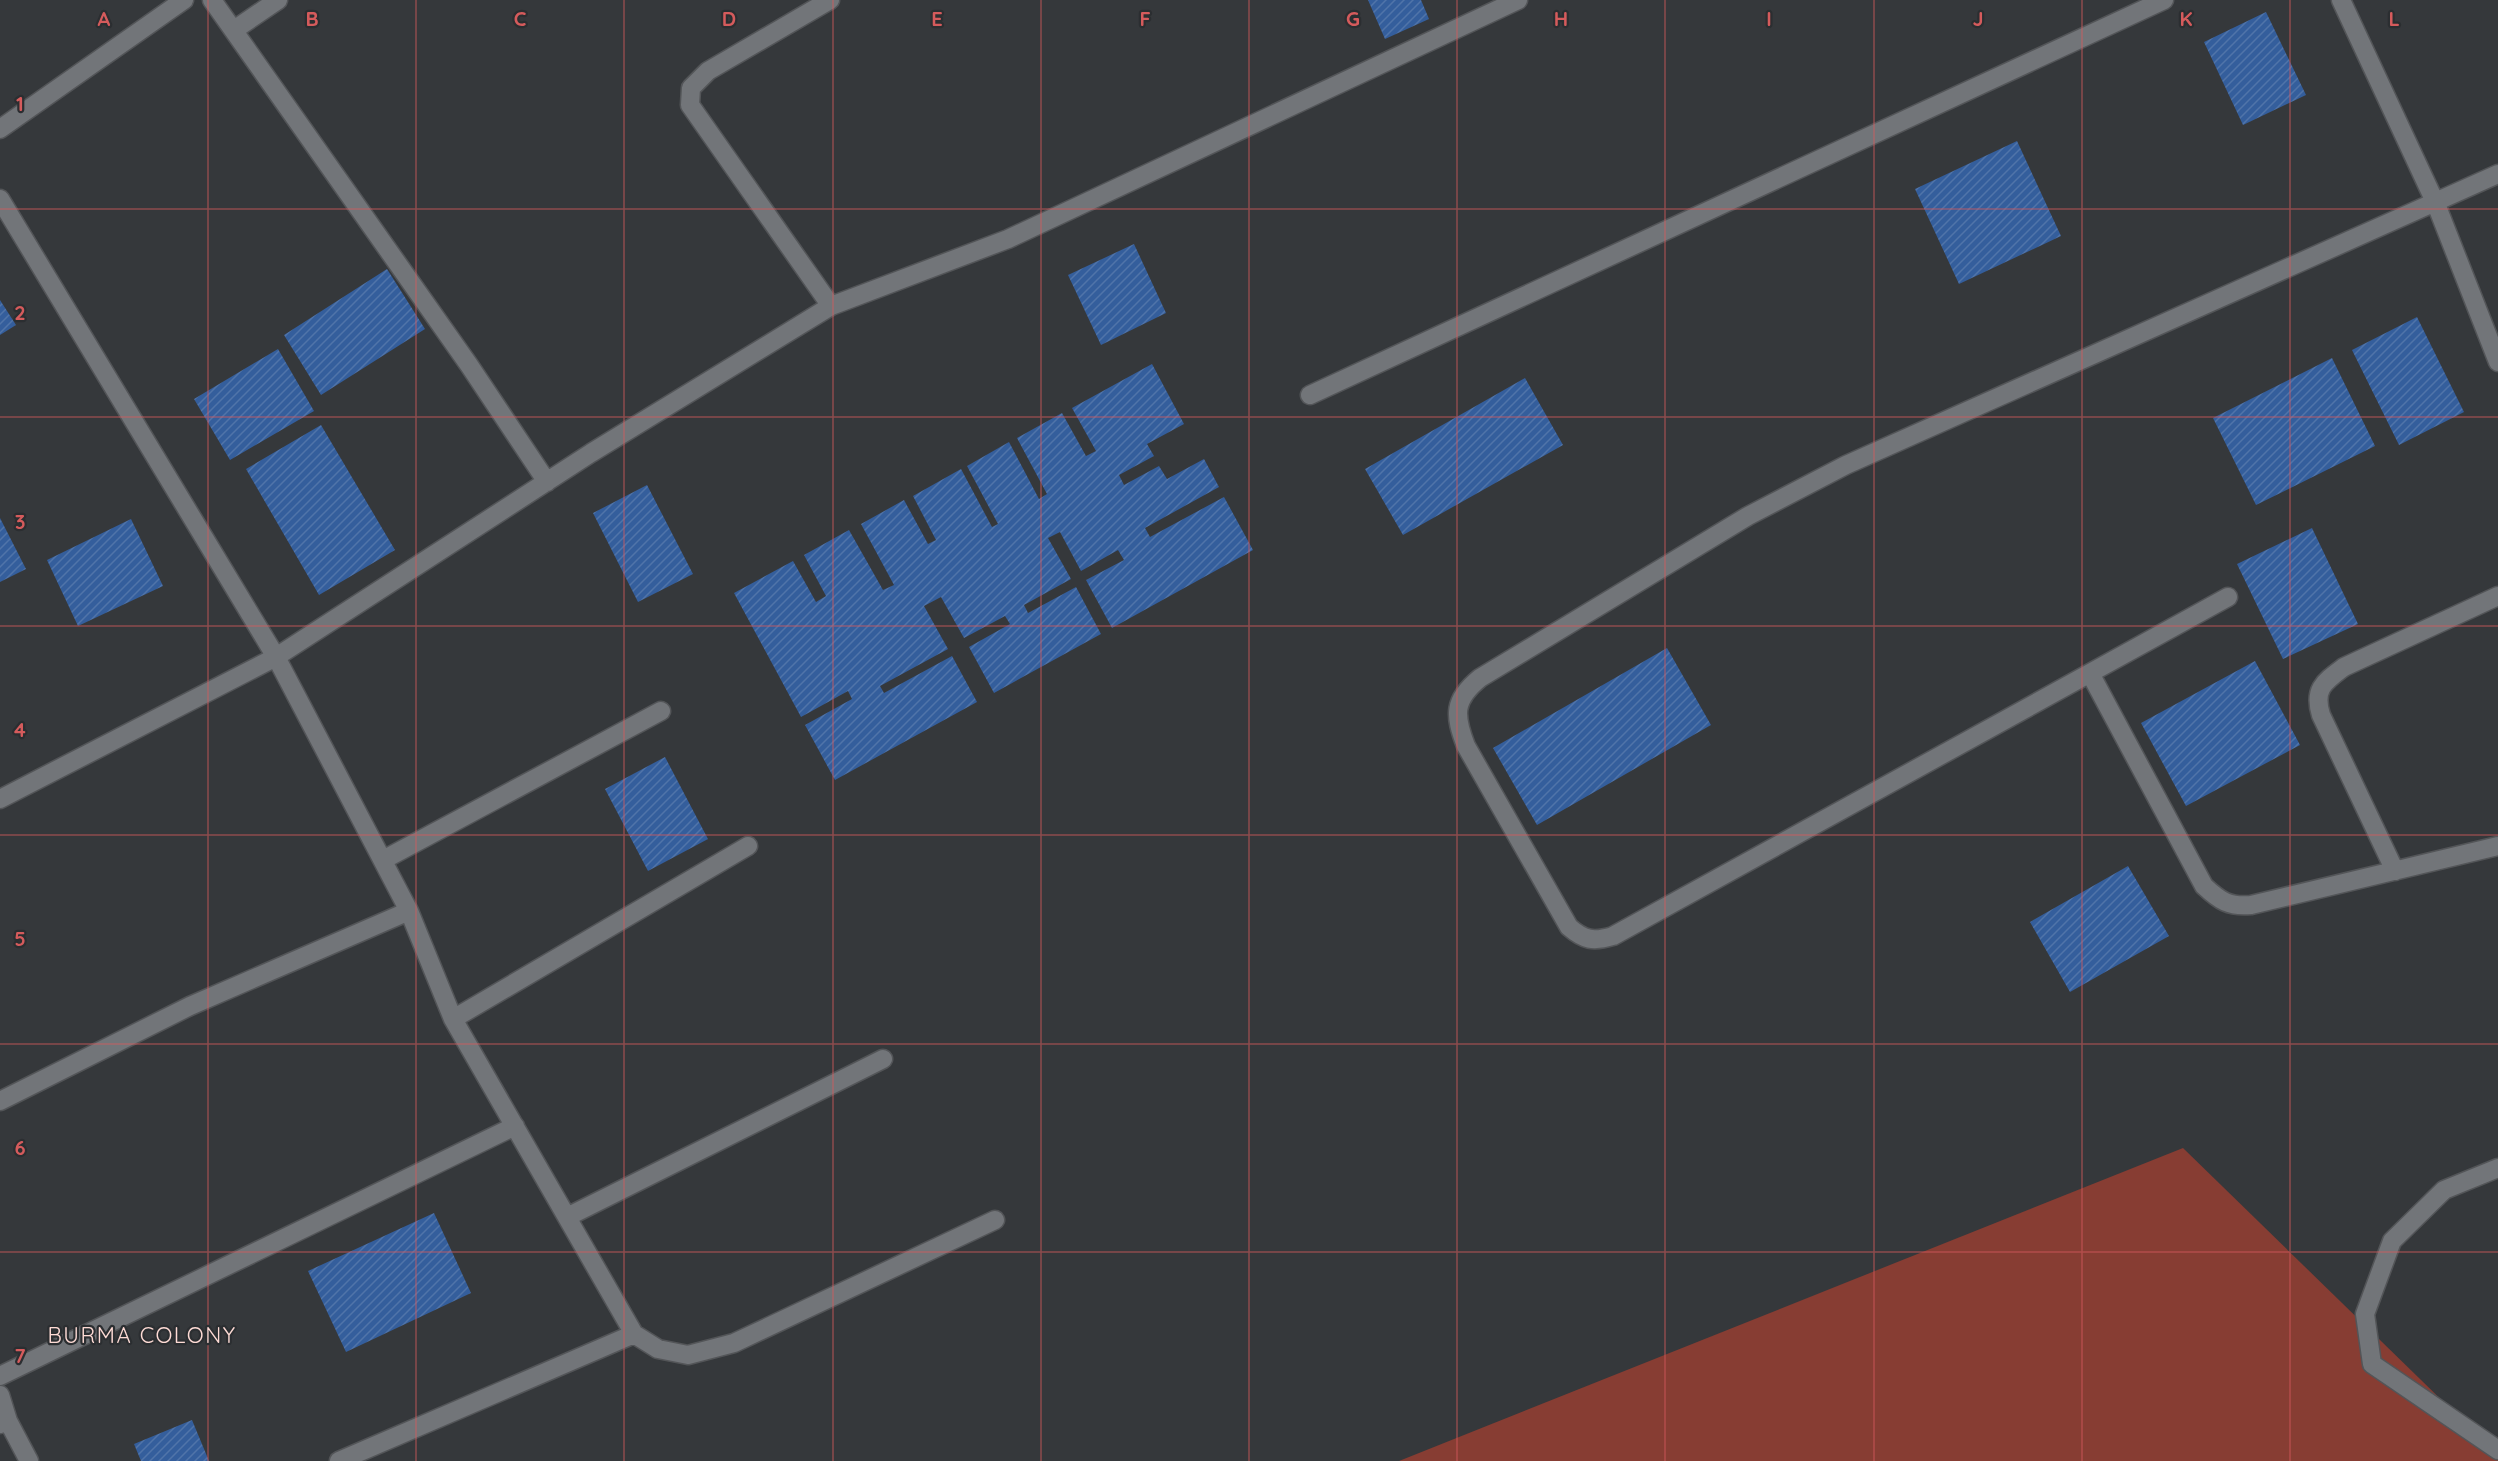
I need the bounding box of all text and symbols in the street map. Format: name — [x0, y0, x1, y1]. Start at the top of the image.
text: A — [98, 6, 111, 31]
text: B — [305, 6, 319, 31]
text: C — [514, 6, 527, 31]
text: D — [722, 6, 736, 31]
text: E — [931, 6, 943, 31]
text: F — [1139, 6, 1151, 31]
text: G — [1346, 6, 1360, 31]
text: H — [1554, 6, 1568, 31]
text: I — [1766, 6, 1772, 31]
text: J — [1972, 6, 1984, 31]
text: K — [2179, 6, 2193, 31]
text: L — [2388, 6, 2400, 31]
text: 1 — [16, 91, 24, 116]
text: 2 — [14, 300, 26, 325]
text: 3 — [15, 509, 25, 534]
text: 4 — [14, 717, 26, 742]
text: 5 — [14, 926, 26, 951]
text: 6 — [14, 1135, 26, 1160]
district label: BURMA COLONY — [47, 1321, 237, 1349]
text: 7 — [15, 1343, 26, 1368]

